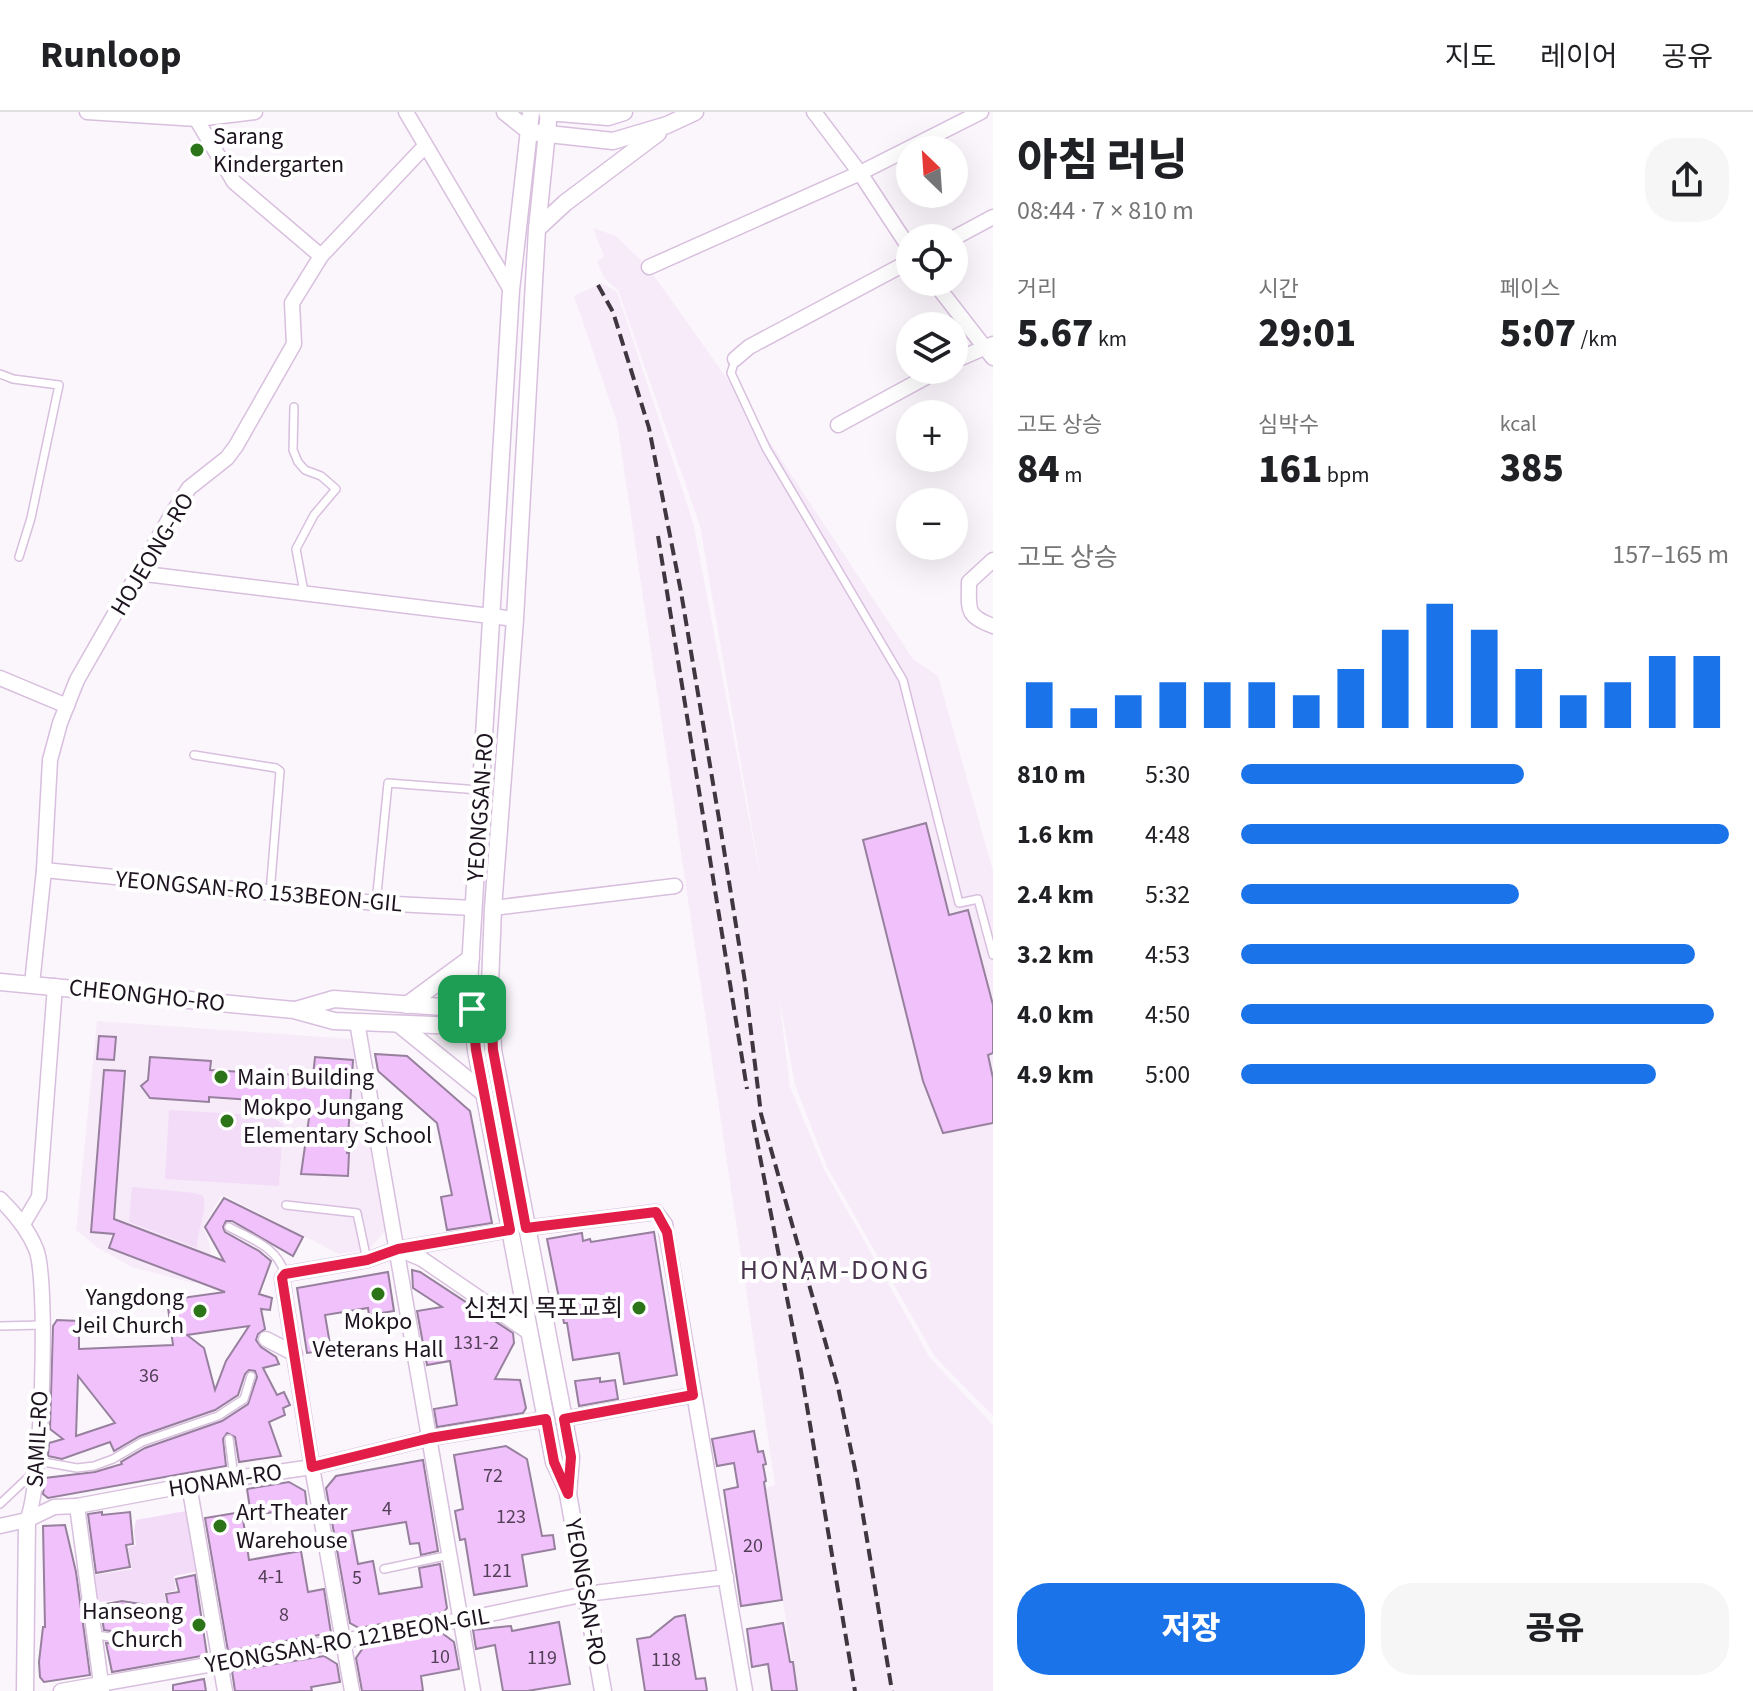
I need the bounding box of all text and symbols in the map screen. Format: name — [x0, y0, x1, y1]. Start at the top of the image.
text: Runloop — [40, 28, 181, 82]
text: 지도 — [1445, 37, 1496, 77]
text: 레이어 — [1540, 37, 1617, 77]
text: 공유 — [1661, 37, 1713, 77]
place label: Sarang Kindergarten — [213, 119, 344, 182]
text: 아침 러닝 — [1017, 130, 1188, 193]
north arrow — [896, 136, 968, 208]
map controls — [896, 136, 968, 560]
button: share — [1645, 138, 1729, 222]
marker: Sarang Kindergarten — [188, 141, 206, 159]
text: 08:44 · 7 × 810 m — [1017, 192, 1194, 229]
button: locate — [896, 224, 968, 296]
text: 거리 — [1017, 273, 1057, 305]
text: 시간 — [1258, 273, 1299, 305]
text: 페이스 — [1500, 273, 1560, 305]
text: 5.67 — [1017, 305, 1093, 362]
text: 29:01 — [1258, 305, 1356, 362]
text: 5:07 — [1500, 305, 1576, 362]
button: layers — [896, 312, 968, 384]
text: km — [1093, 323, 1127, 355]
text: /km — [1576, 323, 1617, 355]
button: + — [896, 400, 968, 472]
text: kcal — [1500, 408, 1537, 440]
text: 고도 상승 — [1017, 409, 1102, 441]
text: 심박수 — [1258, 409, 1319, 441]
text: 385 — [1500, 440, 1564, 497]
text: 84 — [1017, 441, 1060, 498]
text: 161 — [1258, 441, 1322, 498]
text: m — [1060, 459, 1082, 491]
text: bpm — [1322, 459, 1369, 491]
street label: HOJEONG-RO — [102, 486, 203, 622]
button: − — [896, 488, 968, 560]
text: 157–165 m — [1612, 536, 1729, 573]
text: 고도 상승 — [1017, 539, 1118, 576]
street label: YEONGSAN-RO — [458, 732, 503, 883]
text: 810 m — [1017, 756, 1086, 793]
text: 5:30 — [1145, 756, 1190, 793]
text: 1.6 km — [1017, 816, 1094, 853]
text: 4:48 — [1145, 816, 1190, 853]
street label: YEONGSAN-RO 153BEON-GIL — [113, 861, 404, 922]
text: 2.4 km — [1017, 876, 1094, 913]
text: 5:32 — [1145, 876, 1190, 913]
text: 3.2 km — [1017, 936, 1094, 973]
text: 4:53 — [1145, 936, 1190, 973]
street label: CHEONGHO-RO — [67, 970, 227, 1021]
pin — [438, 975, 506, 1043]
icon: arrive — [450, 987, 494, 1031]
text: 4.0 km — [1017, 996, 1094, 1033]
text: 4:50 — [1145, 996, 1190, 1033]
text: 4.9 km — [1017, 1056, 1094, 1093]
text: 5:00 — [1145, 1056, 1190, 1093]
place label: Main Building — [237, 1060, 374, 1095]
marker: Main Building — [212, 1068, 230, 1086]
place label: Mokpo Jungang Elementary School — [243, 1090, 432, 1153]
marker: Mokpo Jungang Elementary School — [218, 1112, 236, 1130]
district label: HONAM-DONG — [740, 1250, 930, 1290]
place label: Yangdong Jeil Church — [72, 1280, 184, 1343]
marker: Mokpo Veterans Hall — [369, 1285, 387, 1303]
place label: 신천지 목포교회 — [464, 1291, 623, 1326]
marker: 신천지 목포교회 — [630, 1299, 648, 1317]
marker: Yangdong Jeil Church — [191, 1302, 209, 1320]
place label: Mokpo Veterans Hall — [312, 1304, 444, 1367]
house number: 131-2 — [453, 1329, 499, 1357]
house number: 36 — [139, 1362, 159, 1390]
street label: SAMIL-RO — [17, 1390, 58, 1488]
street label: HONAM-RO — [166, 1454, 284, 1507]
house number: 72 — [483, 1462, 503, 1490]
place label: Art Theater Warehouse — [236, 1495, 348, 1558]
house number: 4 — [382, 1495, 392, 1523]
house number: 123 — [496, 1503, 526, 1531]
street label: YEONGSAN-RO — [555, 1515, 616, 1668]
marker: Art Theater Warehouse — [211, 1517, 229, 1535]
house number: 20 — [743, 1532, 763, 1560]
house number: 121 — [482, 1557, 512, 1585]
house number: 4-1 — [258, 1563, 284, 1591]
house number: 5 — [352, 1564, 362, 1592]
button: 저장 — [1017, 1583, 1365, 1675]
button: 공유 — [1381, 1583, 1729, 1675]
place label: Hanseong Church — [82, 1594, 183, 1657]
street label: YEONGSAN-RO 121BEON-GIL — [201, 1598, 492, 1683]
house number: 8 — [279, 1601, 289, 1629]
marker: Hanseong Church — [190, 1616, 208, 1634]
house number: 10 — [430, 1643, 450, 1671]
house number: 119 — [527, 1644, 557, 1672]
house number: 118 — [651, 1646, 681, 1674]

